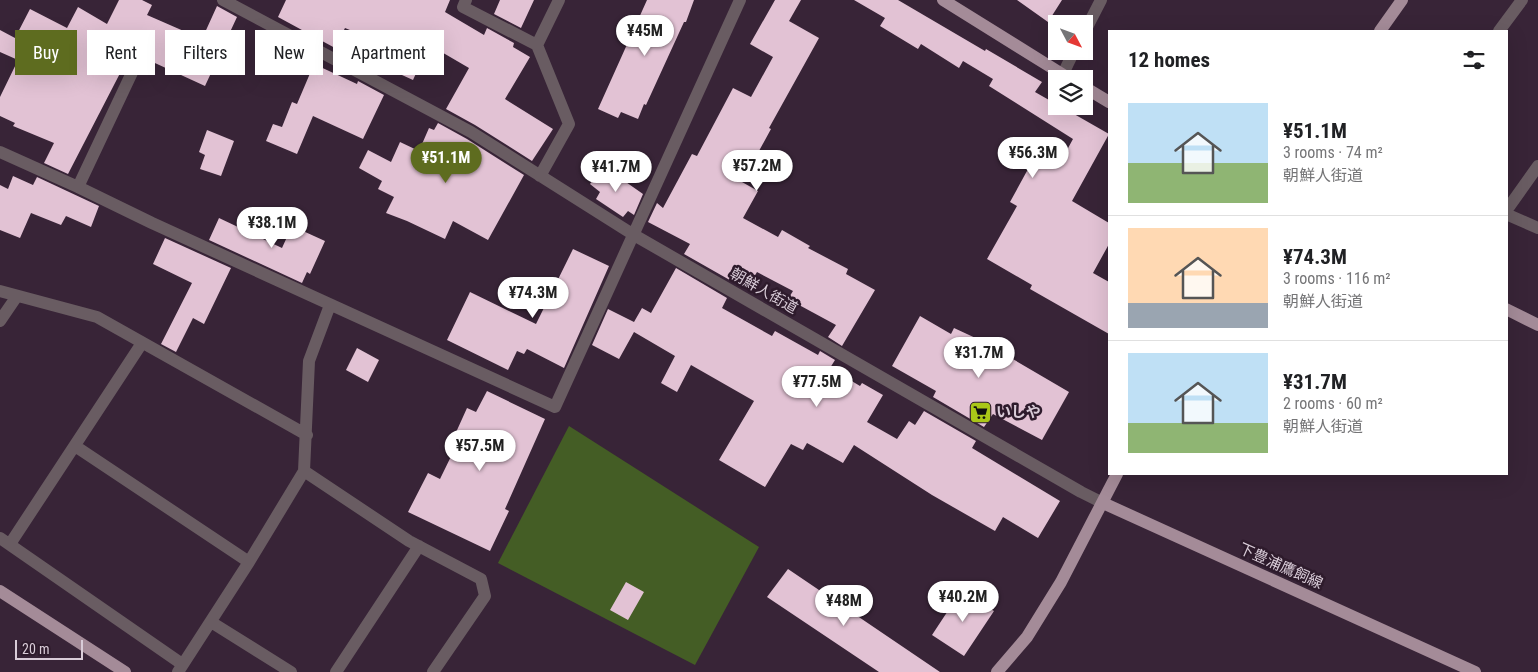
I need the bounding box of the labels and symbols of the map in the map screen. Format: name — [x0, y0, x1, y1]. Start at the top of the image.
pin: ¥45M — [615, 15, 675, 57]
north arrow — [1048, 15, 1092, 60]
pin: ¥56.3M — [992, 136, 1074, 179]
pin: ¥51.1M — [405, 142, 487, 184]
pin: ¥41.7M — [575, 150, 657, 193]
pin: ¥57.2M — [716, 150, 798, 192]
pin: ¥38.1M — [231, 206, 313, 249]
street label: 朝鮮人街道 — [727, 264, 801, 318]
pin: ¥74.3M — [492, 276, 574, 319]
pin: ¥31.7M — [938, 336, 1020, 379]
pin: ¥77.5M — [776, 366, 858, 408]
supermarket icon: いしや — [968, 400, 992, 424]
place label: いしや — [996, 403, 1041, 421]
pin: ¥57.5M — [439, 430, 521, 472]
street label: 下豊浦鷹飼線 — [1236, 539, 1326, 593]
pin: ¥40.2M — [922, 580, 1004, 623]
pin: ¥48M — [814, 584, 874, 627]
scale bar — [15, 637, 82, 660]

